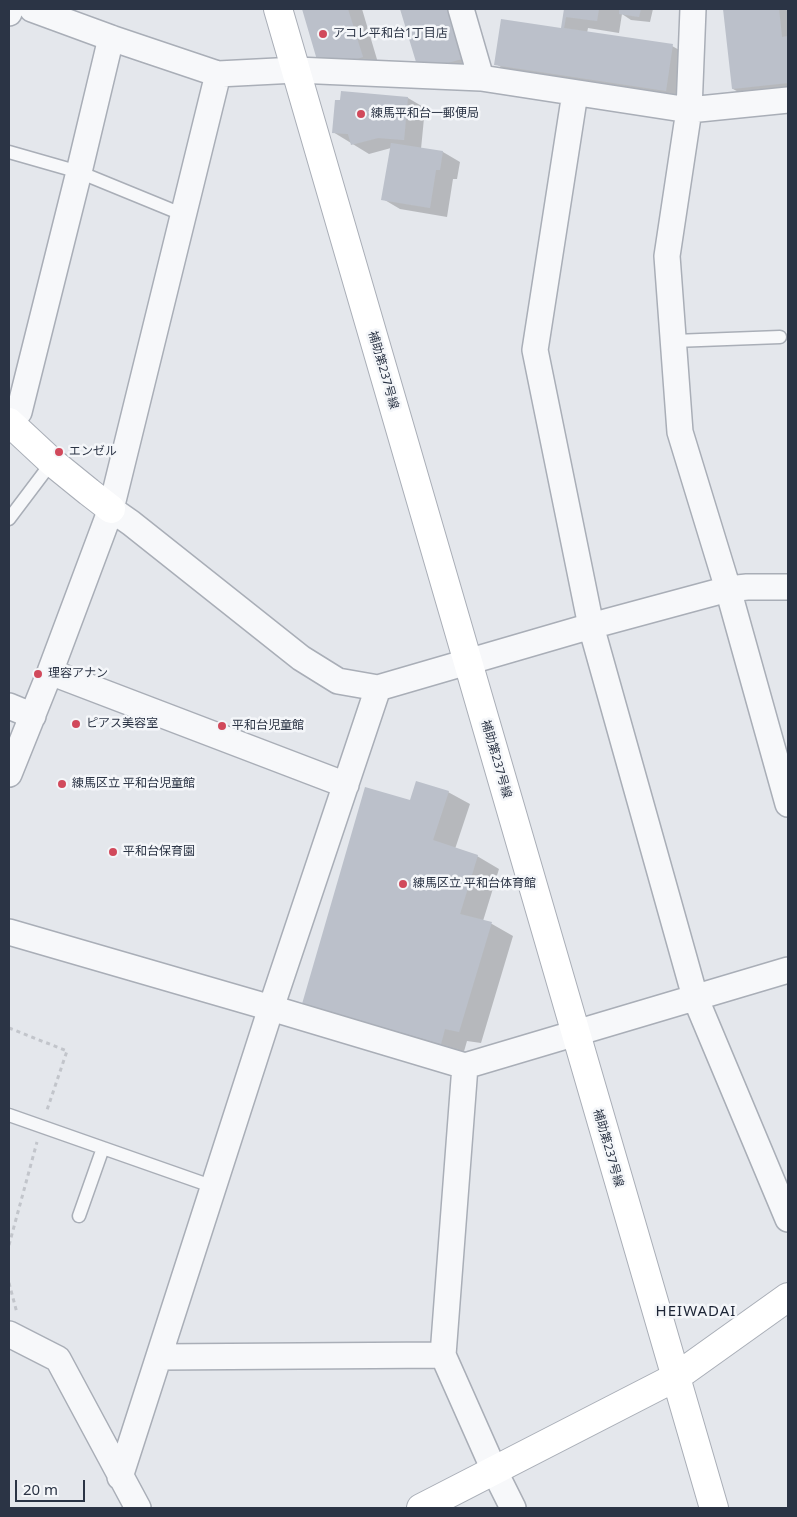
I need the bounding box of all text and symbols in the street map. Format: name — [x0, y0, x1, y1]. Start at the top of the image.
place label: アコレ平和台1丁目店 — [333, 27, 448, 41]
marker: アコレ平和台1丁目店 — [317, 28, 329, 40]
place label: 練馬平和台一郵便局 — [371, 107, 479, 121]
marker: 練馬平和台一郵便局 — [355, 108, 367, 120]
street label: 補助第237号線 — [365, 329, 401, 411]
place label: エンゼル — [69, 445, 117, 459]
marker: エンゼル — [53, 446, 65, 458]
place label: 理容アナン — [48, 667, 108, 681]
marker: 理容アナン — [32, 668, 44, 680]
place label: ピアス美容室 — [86, 717, 158, 731]
marker: ピアス美容室 — [70, 718, 82, 730]
street label: 補助第237号線 — [478, 718, 514, 800]
place label: 平和台児童館 — [232, 719, 304, 733]
marker: 平和台児童館 — [216, 720, 228, 732]
place label: 練馬区立 平和台児童館 — [72, 777, 195, 791]
marker: 練馬区立 平和台児童館 — [56, 778, 68, 790]
place label: 平和台保育園 — [123, 845, 195, 859]
marker: 平和台保育園 — [107, 846, 119, 858]
place label: 練馬区立 平和台体育館 — [413, 877, 536, 891]
marker: 練馬区立 平和台体育館 — [397, 878, 409, 890]
street label: 補助第237号線 — [590, 1107, 626, 1189]
district label: HEIWADAI — [655, 1303, 737, 1321]
scale bar — [18, 1470, 88, 1502]
text: 20 m — [23, 1479, 58, 1499]

